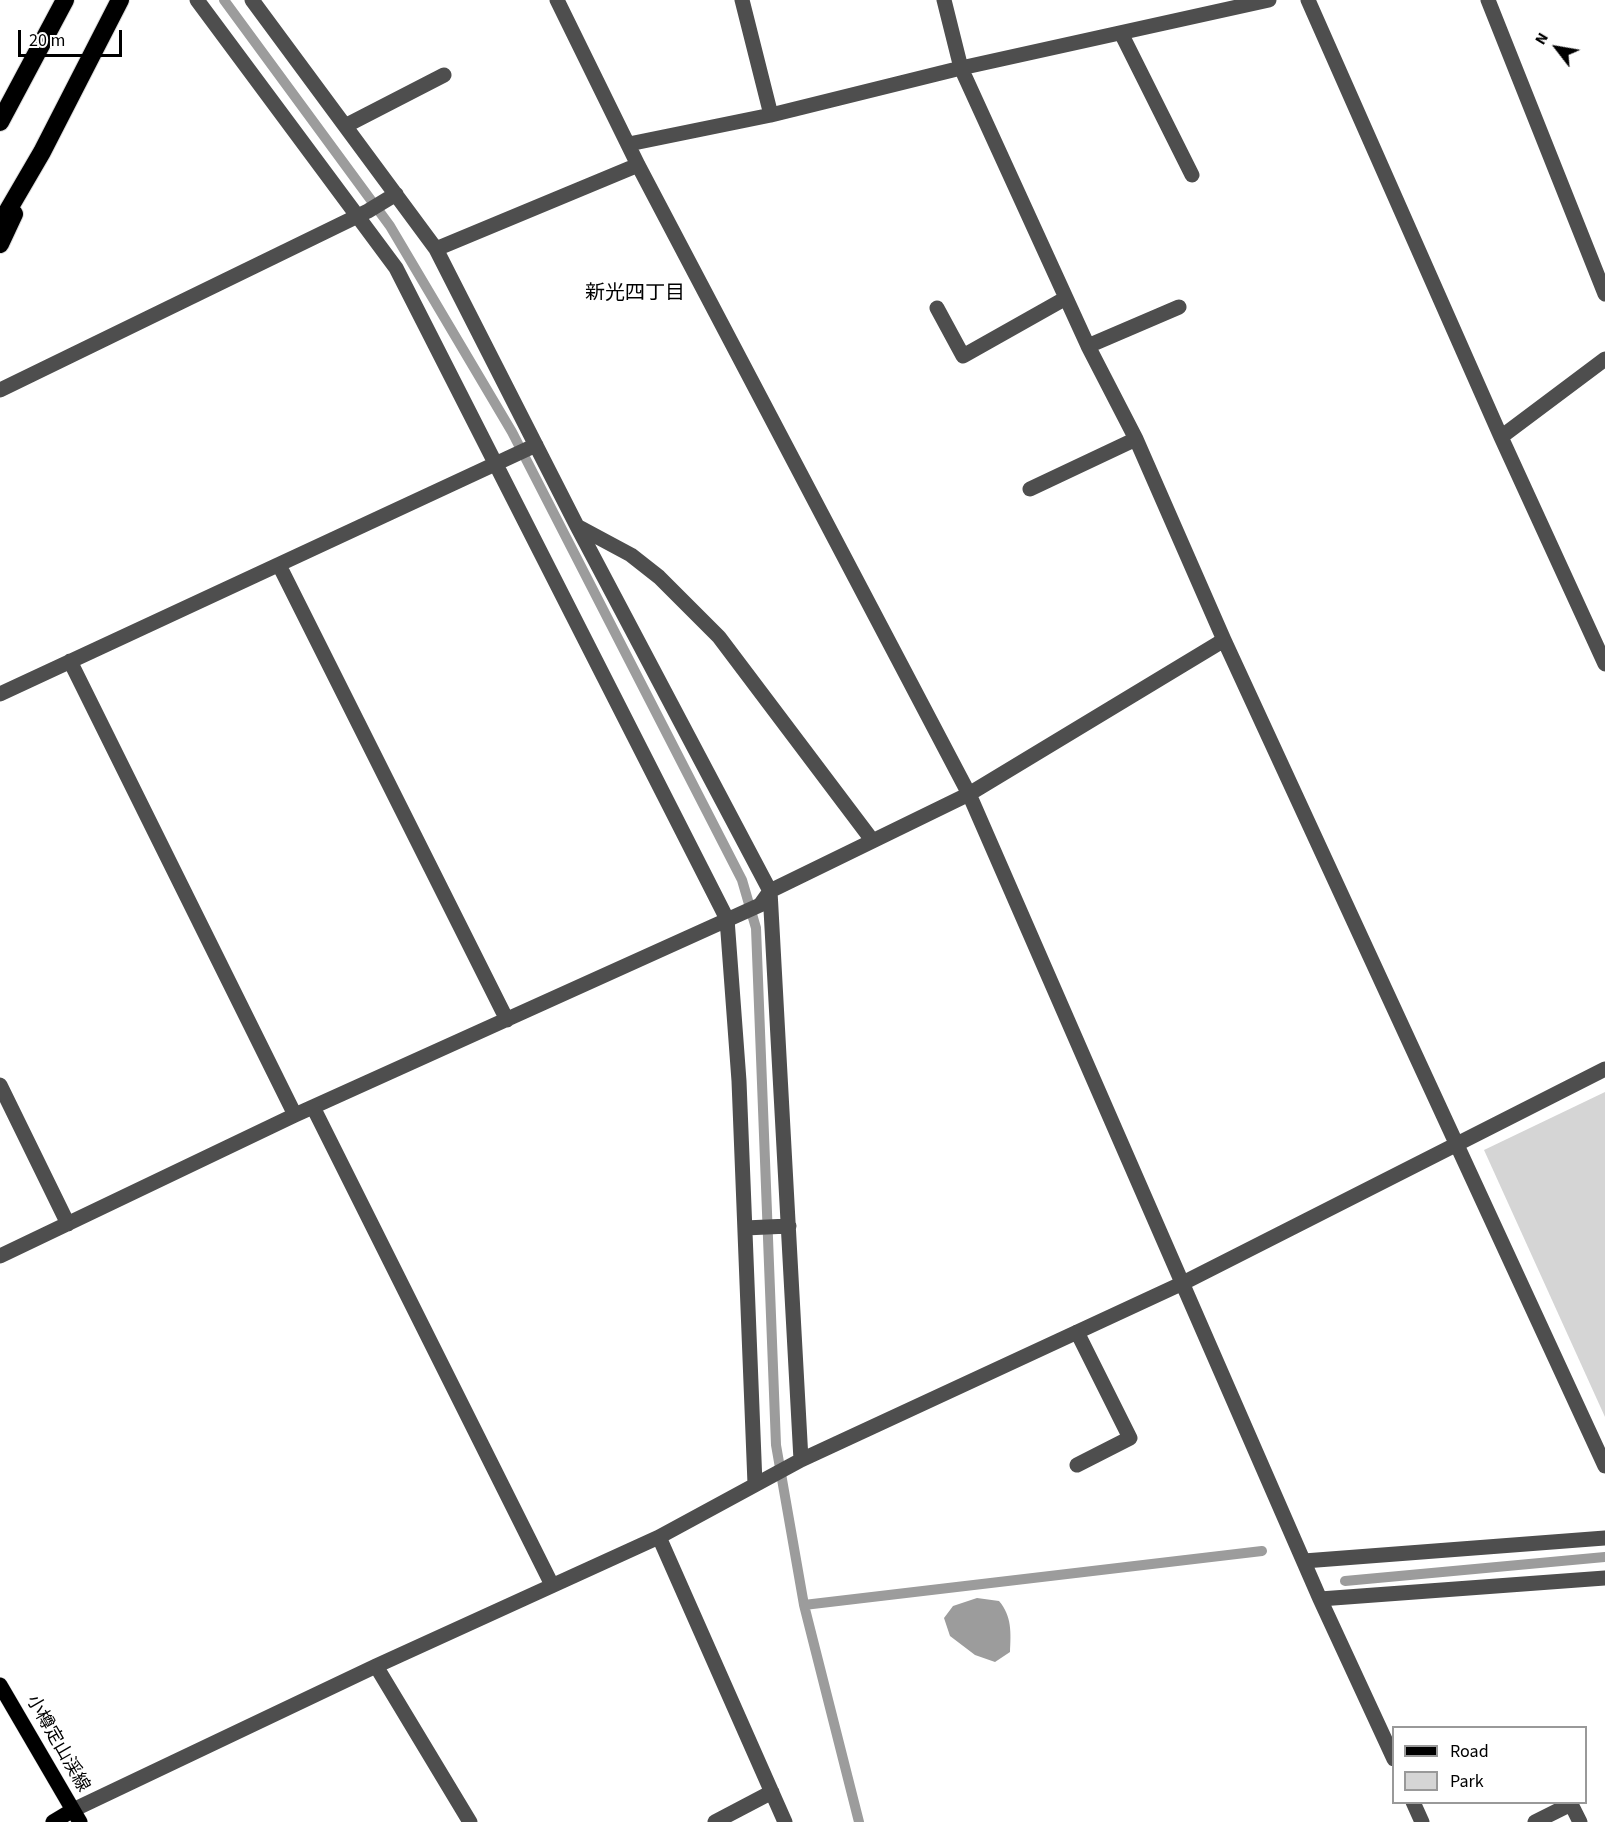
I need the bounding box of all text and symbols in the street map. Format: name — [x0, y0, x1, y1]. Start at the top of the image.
scale bar — [21, 18, 124, 56]
north arrow — [1527, 18, 1587, 78]
text: 20 m — [29, 28, 65, 53]
text: N — [1529, 29, 1554, 49]
district label: 新光四丁目 — [585, 283, 685, 307]
street label: 小樽定山渓線 — [21, 1692, 93, 1796]
legend — [1392, 1726, 1587, 1804]
text: Road — [1450, 1739, 1489, 1764]
text: Park — [1450, 1769, 1484, 1794]

